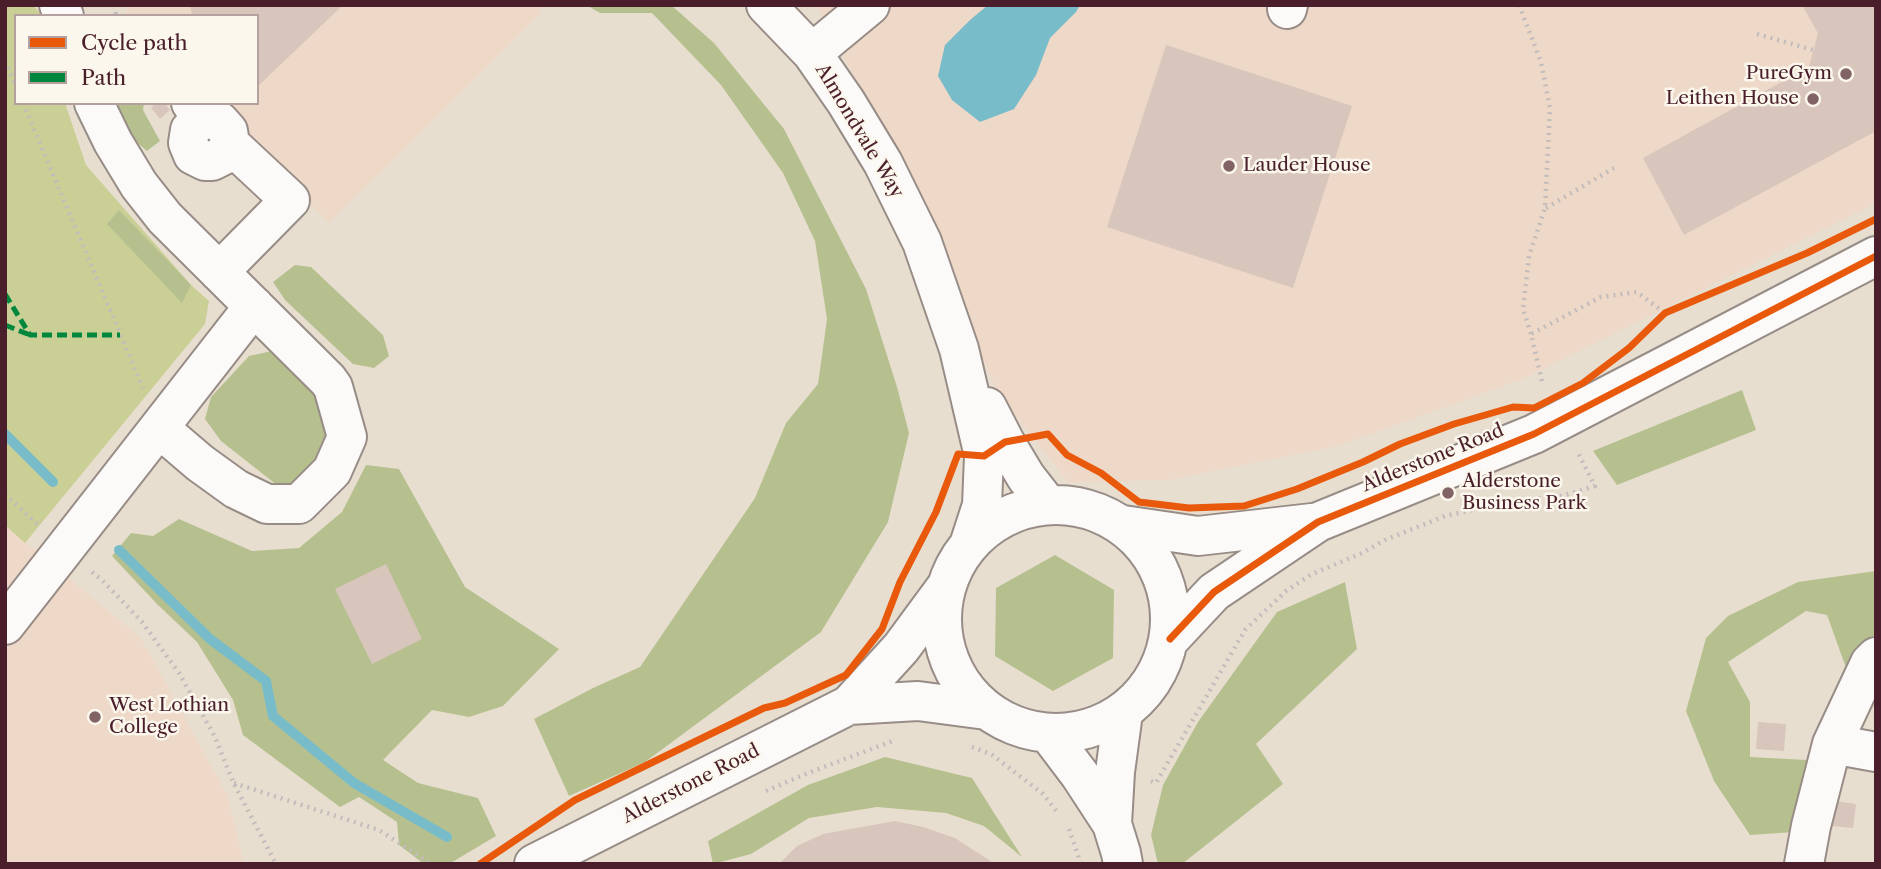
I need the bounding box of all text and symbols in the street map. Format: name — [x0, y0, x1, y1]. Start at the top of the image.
legend — [14, 14, 259, 105]
text: Cycle path — [81, 30, 188, 55]
street label: Almondvale Way — [810, 60, 908, 202]
place label: PureGym — [1746, 63, 1832, 85]
text: Path — [81, 65, 126, 90]
marker: PureGym — [1838, 66, 1854, 82]
place label: Leithen House — [1666, 88, 1799, 110]
marker: Leithen House — [1805, 91, 1821, 107]
place label: Lauder House — [1243, 155, 1371, 177]
marker: Lauder House — [1221, 158, 1237, 174]
street label: Alderstone Road — [1359, 419, 1507, 497]
place label: Alderstone Business Park — [1462, 471, 1586, 515]
marker: Alderstone Business Park — [1440, 485, 1456, 501]
place label: West Lothian College — [109, 695, 229, 739]
marker: West Lothian College — [87, 709, 103, 725]
street label: Alderstone Road — [619, 740, 763, 828]

